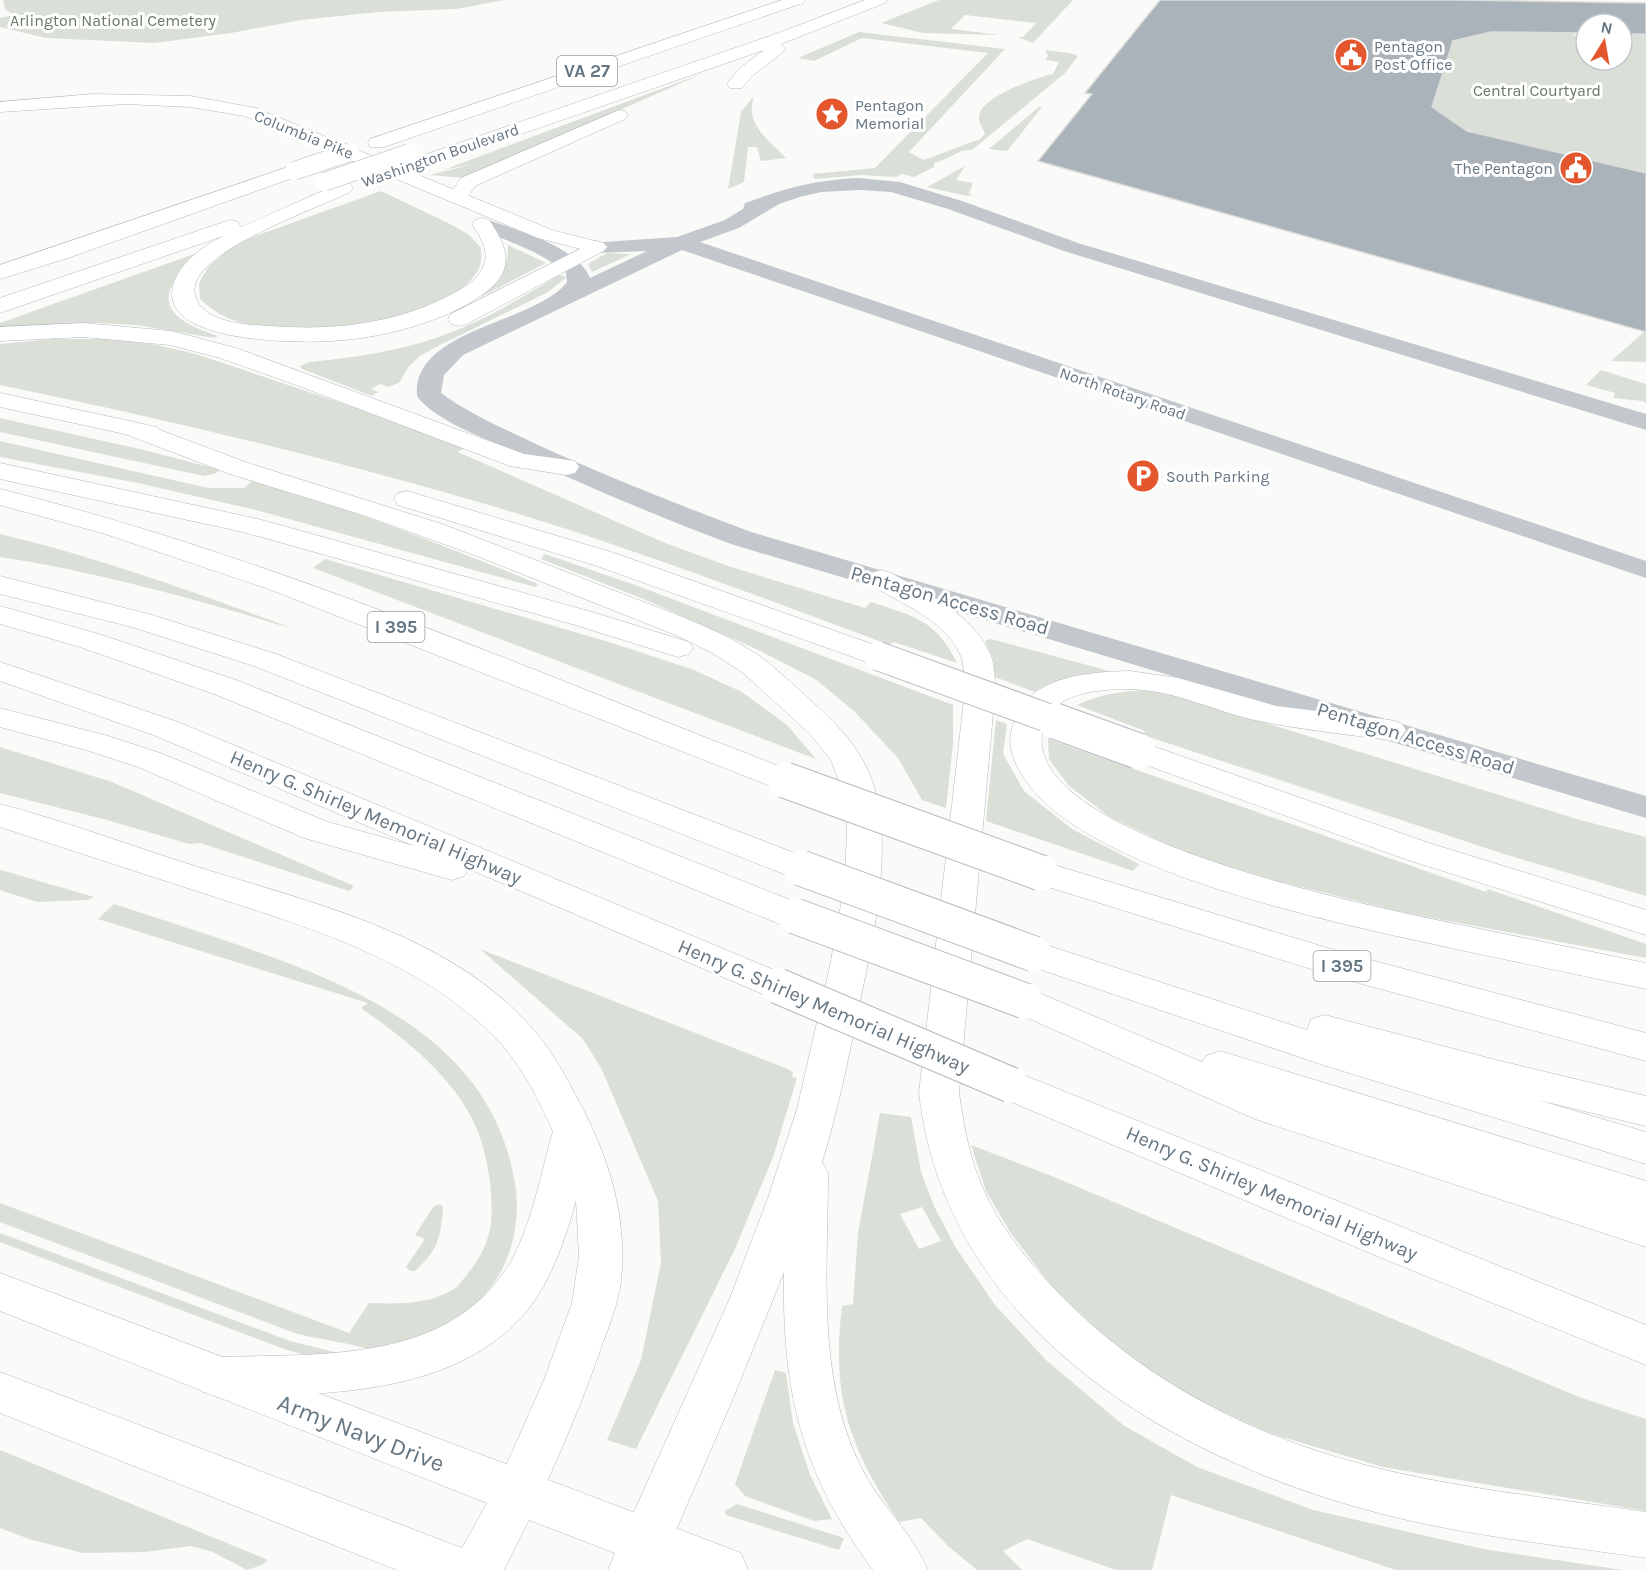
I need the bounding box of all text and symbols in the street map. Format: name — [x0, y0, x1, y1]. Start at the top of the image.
park label: Arlington National Cemetery — [10, 11, 216, 30]
north arrow — [1574, 12, 1634, 72]
text: N — [1599, 17, 1614, 38]
public building icon: Pentagon Post Office — [1333, 37, 1369, 73]
place label: Pentagon Post Office — [1374, 37, 1452, 74]
road number: VA 27 — [557, 56, 617, 86]
park label: Central Courtyard — [1473, 81, 1601, 100]
place icon: Pentagon Memorial — [814, 96, 850, 132]
place label: Pentagon Memorial — [855, 96, 924, 133]
street label: Columbia Pike — [251, 106, 356, 163]
street label: Washington Boulevard — [359, 120, 522, 191]
public building icon: The Pentagon — [1558, 150, 1594, 186]
place label: The Pentagon — [1454, 159, 1553, 178]
street label: North Rotary Road — [1057, 363, 1188, 424]
parking icon: South Parking — [1125, 458, 1161, 494]
place label: South Parking — [1166, 467, 1270, 486]
street label: Pentagon Access Road — [848, 561, 1052, 640]
road number: I 395 — [368, 612, 424, 642]
street label: Pentagon Access Road — [1314, 697, 1517, 779]
street label: Henry G. Shirley Memorial Highway — [227, 745, 525, 889]
street label: Henry G. Shirley Memorial Highway — [675, 934, 973, 1078]
road number: I 395 — [1314, 951, 1370, 981]
street label: Henry G. Shirley Memorial Highway — [1123, 1121, 1421, 1265]
street label: Army Navy Drive — [274, 1388, 448, 1478]

